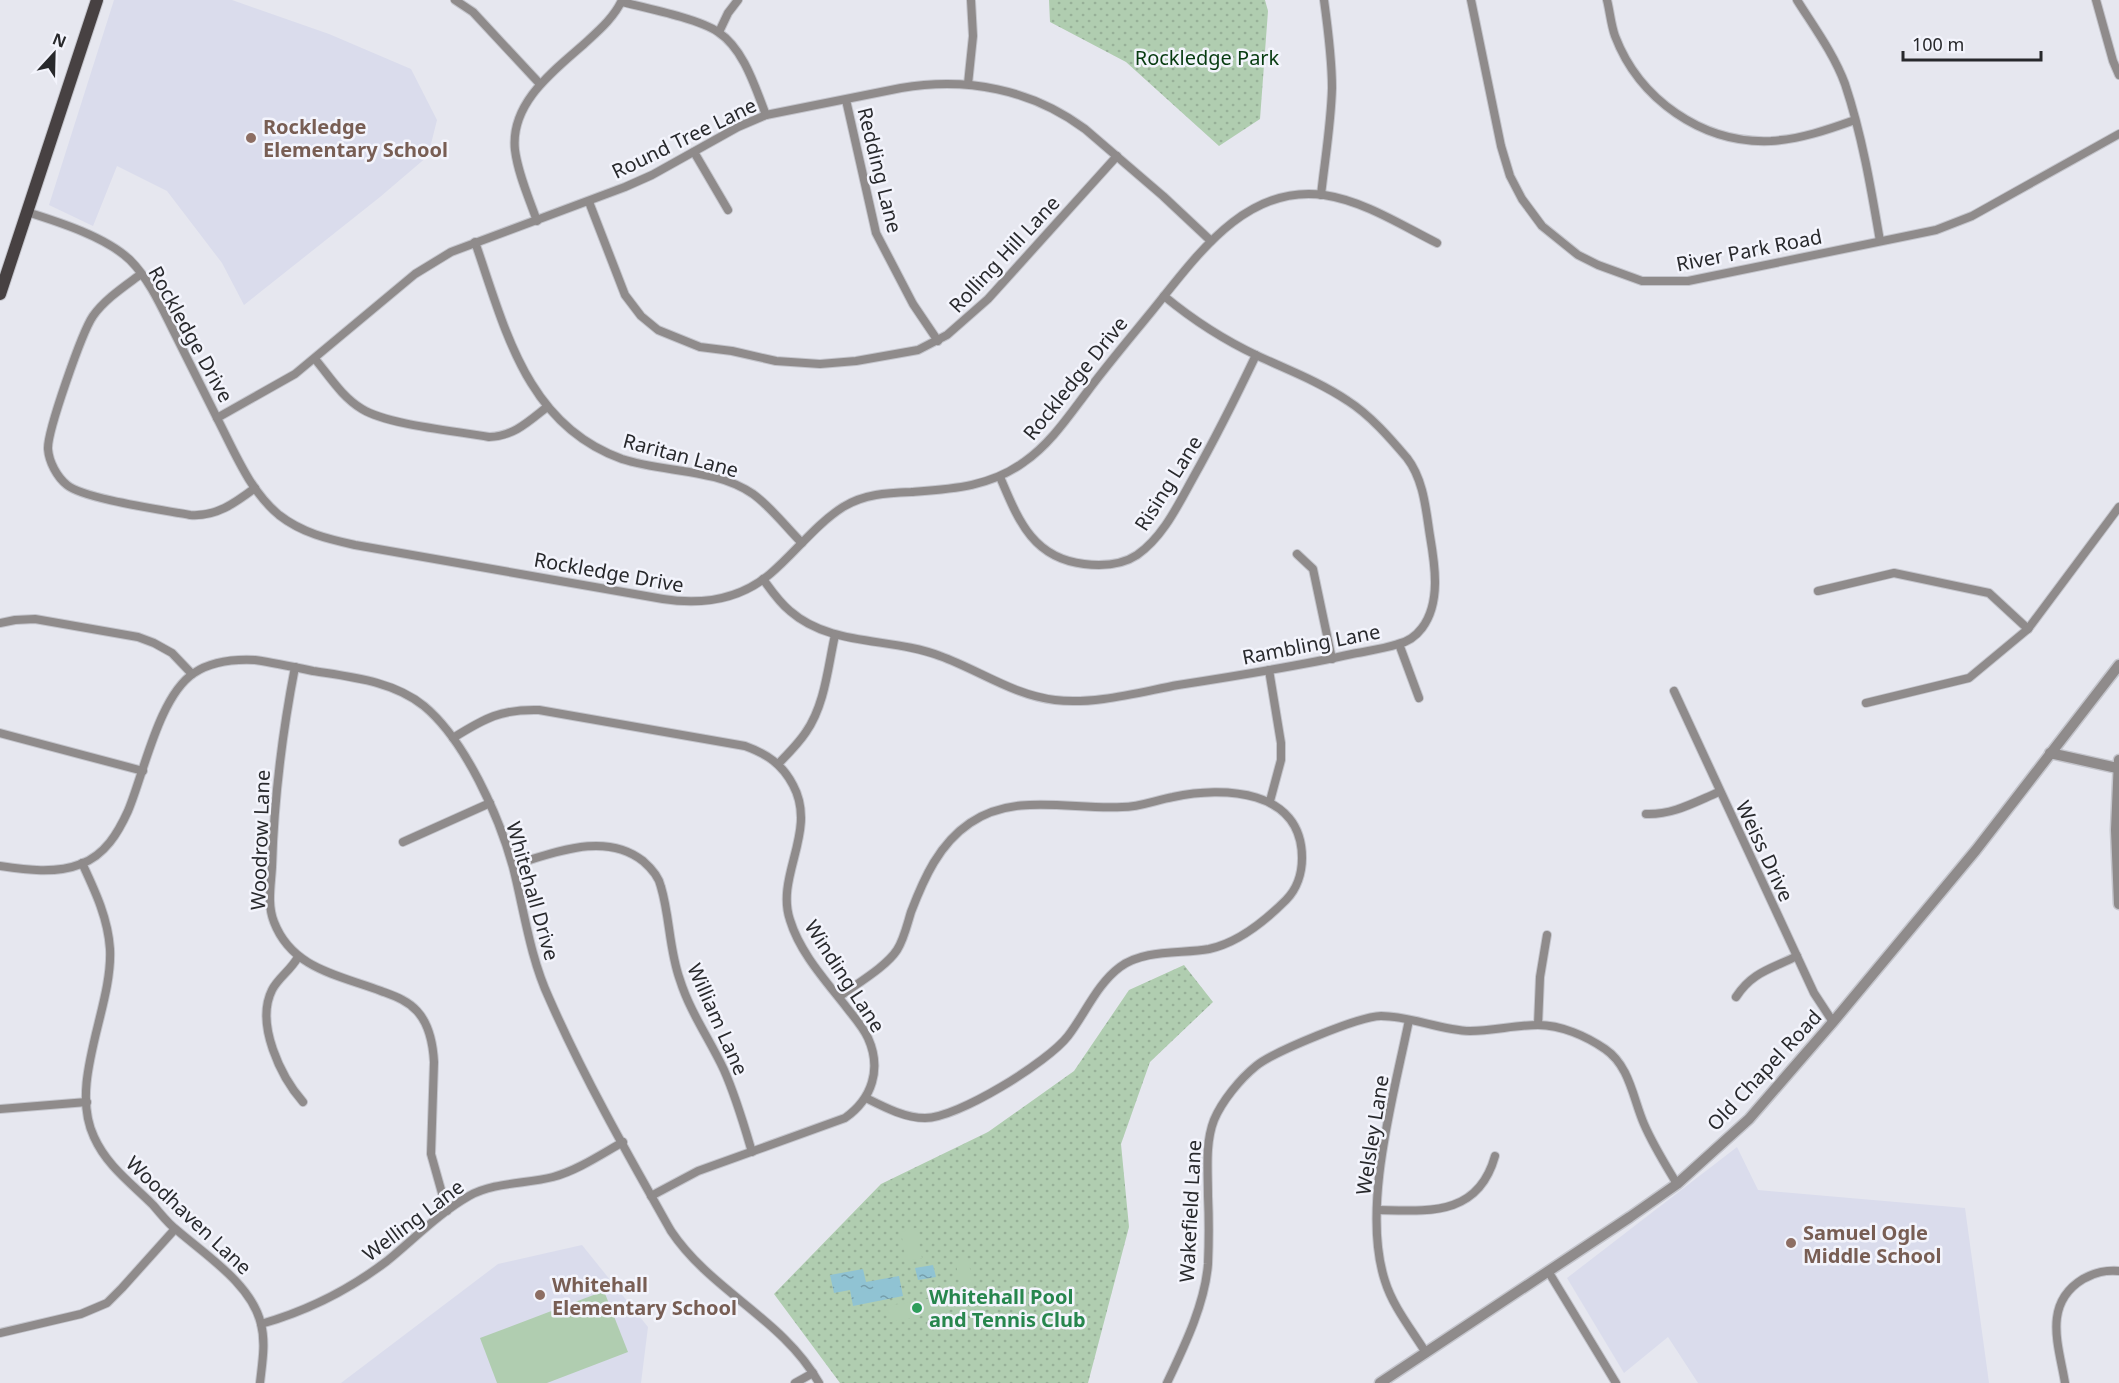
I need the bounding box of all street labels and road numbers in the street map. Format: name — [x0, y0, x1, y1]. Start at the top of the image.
street label: Round Tree Lane — [607, 91, 761, 185]
street label: Redding Lane — [851, 104, 909, 236]
street label: Rolling Hill Lane — [943, 190, 1065, 318]
street label: River Park Road — [1674, 223, 1824, 277]
street label: Rockledge Drive — [142, 261, 240, 407]
street label: Rockledge Drive — [1017, 311, 1133, 445]
street label: Raritan Lane — [620, 427, 742, 483]
street label: Rising Lane — [1128, 430, 1208, 536]
street label: Rockledge Drive — [532, 546, 686, 598]
street label: Rambling Lane — [1240, 617, 1382, 671]
street label: Woodrow Lane — [244, 769, 276, 911]
street label: Weiss Drive — [1730, 796, 1800, 906]
street label: Whitehall Drive — [500, 818, 566, 964]
street label: Winding Lane — [799, 915, 891, 1037]
street label: William Lane — [681, 959, 755, 1079]
street label: Old Chapel Road — [1701, 1004, 1827, 1136]
street label: Welsley Lane — [1349, 1073, 1395, 1197]
street label: Wakefield Lane — [1173, 1139, 1207, 1283]
street label: Woodhaven Lane — [120, 1150, 258, 1280]
street label: Welling Lane — [357, 1173, 469, 1267]

